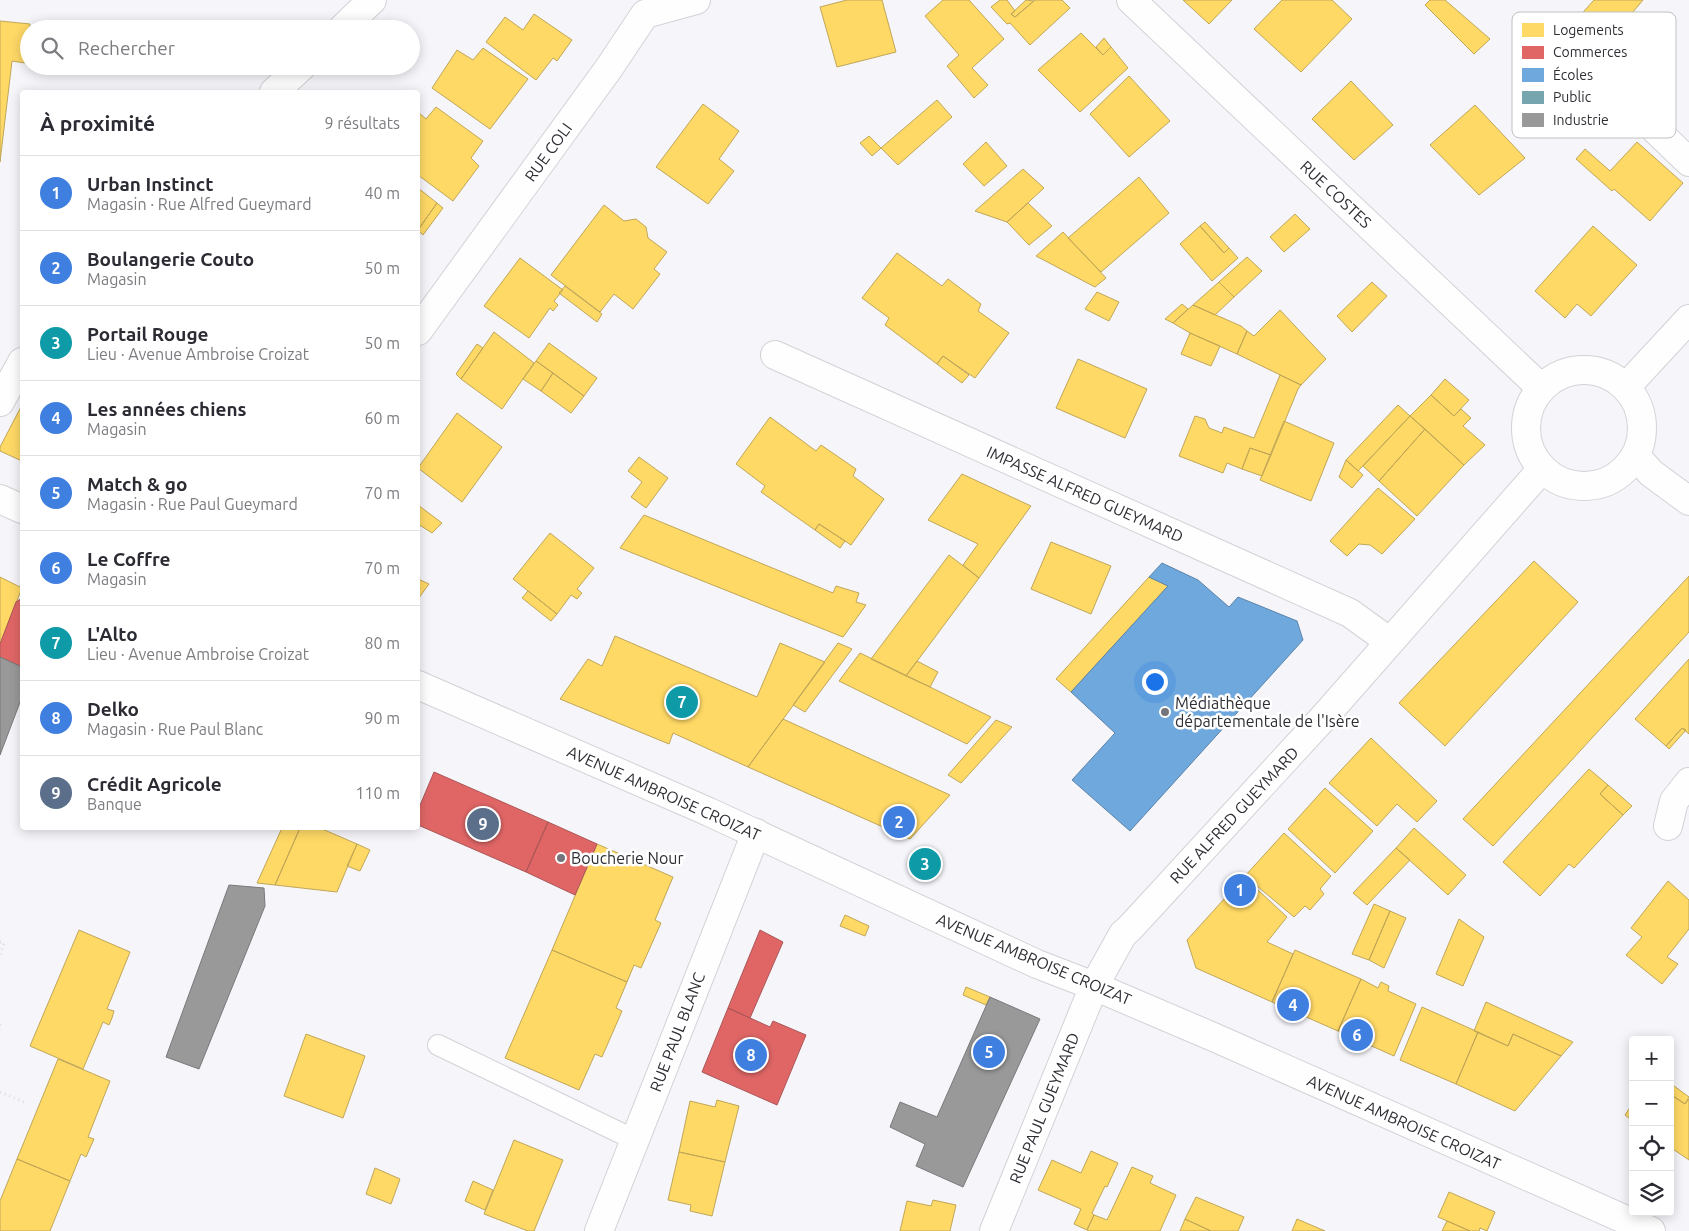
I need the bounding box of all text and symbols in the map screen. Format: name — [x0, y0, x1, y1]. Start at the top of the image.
legend — [1512, 12, 1676, 138]
search box — [20, 20, 420, 75]
text: Logements — [1553, 22, 1623, 38]
icon: search — [38, 34, 66, 62]
text: Rechercher — [78, 37, 175, 59]
text: Commerces — [1553, 44, 1627, 60]
text: Écoles — [1553, 66, 1593, 83]
text: Public — [1553, 89, 1592, 105]
text: À proximité — [40, 111, 155, 135]
text: Industrie — [1553, 112, 1609, 128]
text: 9 résultats — [324, 114, 400, 132]
street label: RUE COLI — [521, 119, 575, 185]
street label: RUE COSTES — [1297, 157, 1375, 231]
text: Urban Instinct — [87, 173, 213, 195]
text: 1 — [51, 184, 61, 202]
text: 40 m — [364, 184, 400, 202]
text: Magasin · Rue Alfred Gueymard — [87, 195, 312, 213]
text: Boulangerie Couto — [87, 248, 254, 270]
text: 2 — [51, 259, 61, 277]
text: 50 m — [364, 259, 400, 277]
text: Magasin — [87, 270, 147, 288]
text: Portail Rouge — [87, 323, 209, 345]
text: 3 — [51, 334, 61, 352]
text: 50 m — [364, 334, 400, 352]
text: Lieu · Avenue Ambroise Croizat — [87, 345, 309, 363]
text: Les années chiens — [87, 398, 247, 420]
text: 4 — [51, 409, 61, 427]
text: 60 m — [364, 409, 400, 427]
text: Magasin — [87, 420, 147, 438]
street label: IMPASSE ALFRED GUEYMARD — [984, 442, 1186, 546]
text: Match & go — [87, 473, 187, 495]
text: 5 — [51, 484, 61, 502]
text: 70 m — [364, 484, 400, 502]
text: Magasin · Rue Paul Gueymard — [87, 495, 298, 513]
text: Le Coffre — [87, 548, 171, 570]
text: 6 — [51, 559, 61, 577]
text: 70 m — [364, 559, 400, 577]
text: Magasin — [87, 570, 147, 588]
text: L'Alto — [87, 623, 138, 645]
text: 7 — [51, 634, 61, 652]
text: 80 m — [364, 634, 400, 652]
text: Lieu · Avenue Ambroise Croizat — [87, 645, 309, 663]
your location — [1142, 669, 1168, 695]
pin: 7 — [666, 683, 698, 721]
place label: Médiathèque départementale de l'Isère — [1175, 694, 1360, 730]
text: Delko — [87, 698, 139, 720]
marker: Médiathèque départementale de l'Isère — [1159, 706, 1171, 718]
text: 8 — [51, 709, 61, 727]
text: 90 m — [364, 709, 400, 727]
text: Magasin · Rue Paul Blanc — [87, 720, 263, 738]
street label: AVENUE AMBROISE CROIZAT — [565, 742, 764, 844]
street label: RUE ALFRED GUEYMARD — [1166, 743, 1302, 887]
text: Crédit Agricole — [87, 773, 222, 795]
text: 9 — [51, 784, 61, 802]
text: 110 m — [355, 784, 400, 802]
text: Banque — [87, 795, 142, 813]
pin: 2 — [883, 803, 915, 841]
pin: 9 — [467, 805, 499, 843]
pin: 3 — [909, 845, 941, 883]
place label: Boucherie Nour — [571, 849, 684, 867]
marker: Boucherie Nour — [555, 852, 567, 864]
pin: 1 — [1224, 871, 1256, 909]
street label: AVENUE AMBROISE CROIZAT — [934, 910, 1134, 1008]
street label: RUE PAUL BLANC — [646, 970, 708, 1094]
pin: 4 — [1277, 986, 1309, 1024]
pin: 6 — [1341, 1016, 1373, 1054]
street label: RUE PAUL GUEYMARD — [1006, 1030, 1082, 1186]
pin: 5 — [973, 1033, 1005, 1071]
pin: 8 — [735, 1036, 767, 1074]
map controls — [1629, 1036, 1674, 1216]
button: + — [1629, 1036, 1674, 1081]
street label: AVENUE AMBROISE CROIZAT — [1305, 1071, 1504, 1173]
button: − — [1629, 1081, 1674, 1126]
button: locate — [1629, 1126, 1674, 1171]
button: layers — [1629, 1171, 1674, 1216]

